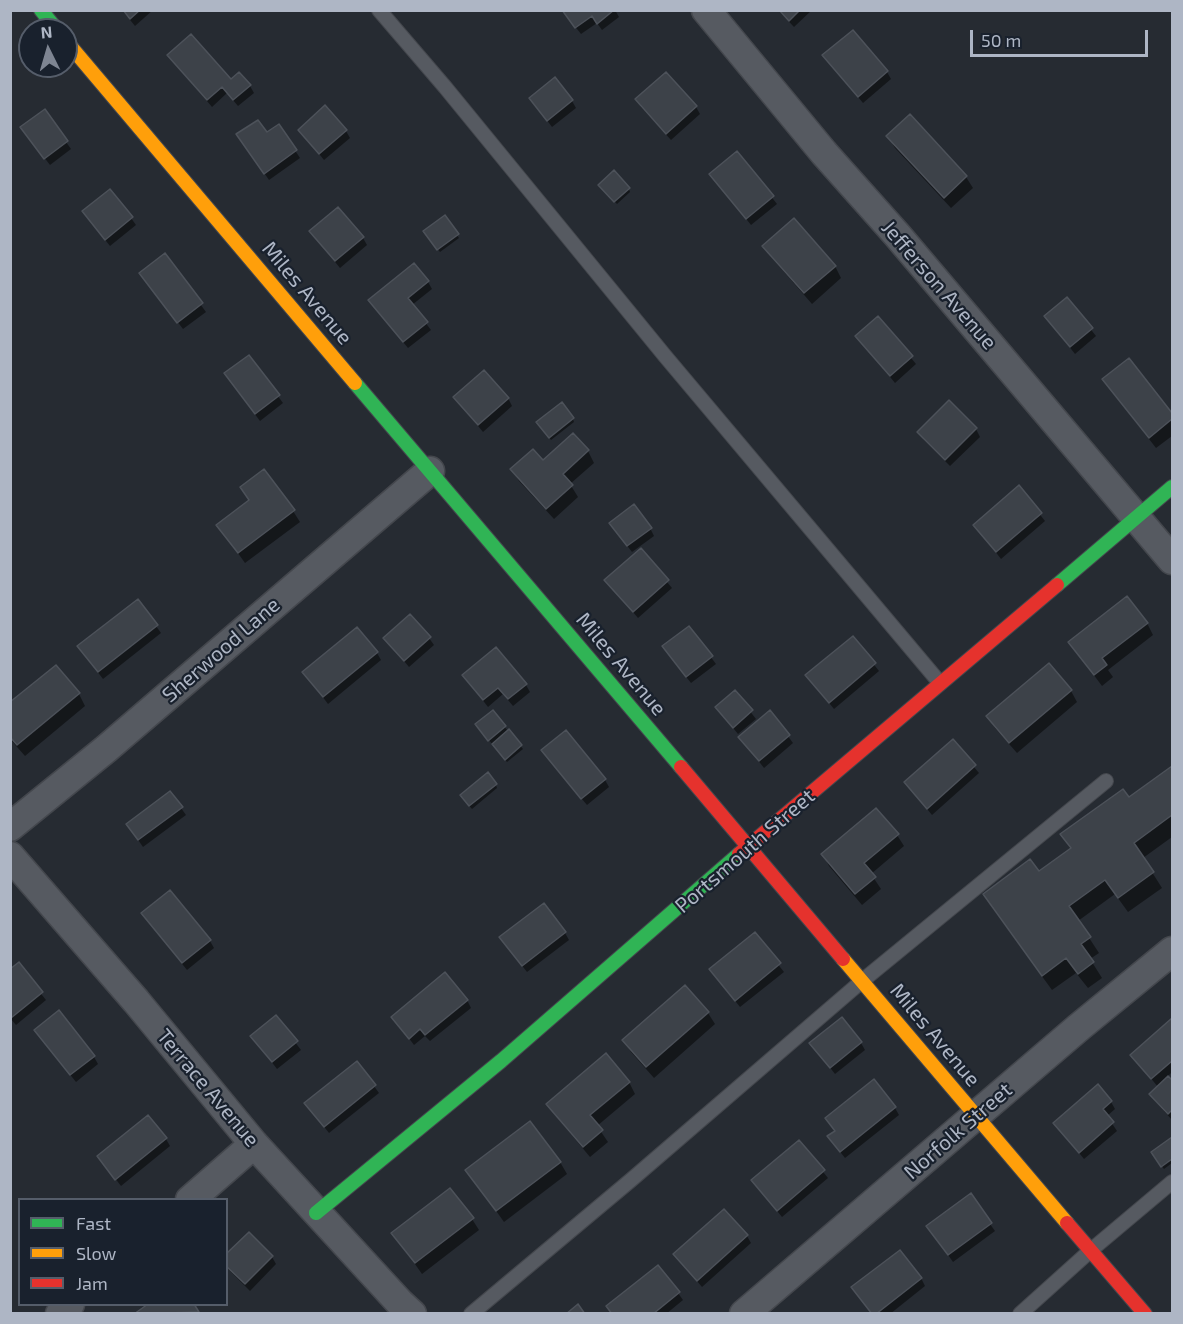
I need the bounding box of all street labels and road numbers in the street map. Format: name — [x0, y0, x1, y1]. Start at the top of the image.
street label: Jefferson Avenue — [876, 215, 1002, 355]
street label: Miles Avenue — [257, 236, 357, 350]
street label: Sherwood Lane — [157, 592, 285, 708]
street label: Miles Avenue — [571, 607, 671, 721]
street label: Portsmouth Street — [670, 783, 820, 919]
street label: Miles Avenue — [885, 978, 985, 1092]
street label: Terrace Avenue — [151, 1024, 265, 1152]
street label: Norfolk Street — [899, 1077, 1017, 1185]

